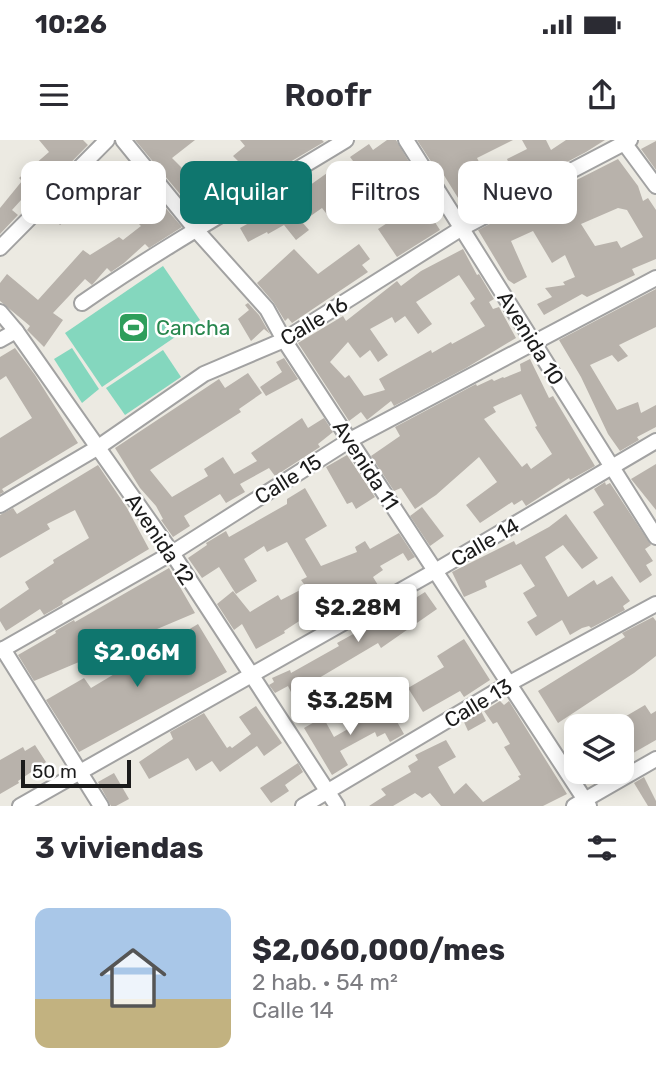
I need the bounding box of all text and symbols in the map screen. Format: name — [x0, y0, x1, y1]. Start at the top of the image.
text: 10:26 — [35, 9, 107, 40]
icon: menu — [35, 76, 73, 114]
text: Roofr — [284, 76, 372, 114]
icon: share — [583, 76, 621, 114]
chip: Comprar — [21, 161, 166, 224]
chip: Alquilar — [180, 161, 312, 224]
chip: Filtros — [326, 161, 444, 224]
chip: Nuevo — [458, 161, 577, 224]
street label: Avenida 10 — [492, 287, 570, 389]
street label: Calle 16 — [276, 291, 352, 351]
sports icon: Cancha — [116, 310, 150, 344]
place label: Cancha — [156, 315, 230, 340]
street label: Avenida 11 — [328, 416, 404, 514]
street label: Calle 15 — [250, 449, 326, 509]
street label: Avenida 12 — [120, 489, 200, 589]
street label: Calle 14 — [446, 512, 524, 572]
pin: $2.28M — [301, 584, 415, 644]
text: $2.28M — [315, 593, 401, 621]
pin: $2.06M — [80, 630, 194, 689]
text: $2.06M — [94, 638, 180, 666]
street label: Calle 13 — [440, 673, 516, 733]
pin: $3.25M — [293, 678, 407, 737]
text: $3.25M — [307, 686, 393, 714]
map controls — [564, 714, 634, 784]
button: layers — [564, 714, 634, 784]
scale bar — [21, 757, 131, 789]
text: 50 m — [32, 760, 77, 783]
icon: filters — [583, 829, 621, 867]
text: 3 viviendas — [35, 830, 204, 866]
text: $2,060,000/mes — [252, 932, 505, 968]
icon: home — [91, 936, 175, 1020]
text: 2 hab. · 54 m² — [252, 968, 398, 996]
text: Calle 14 — [252, 996, 334, 1024]

